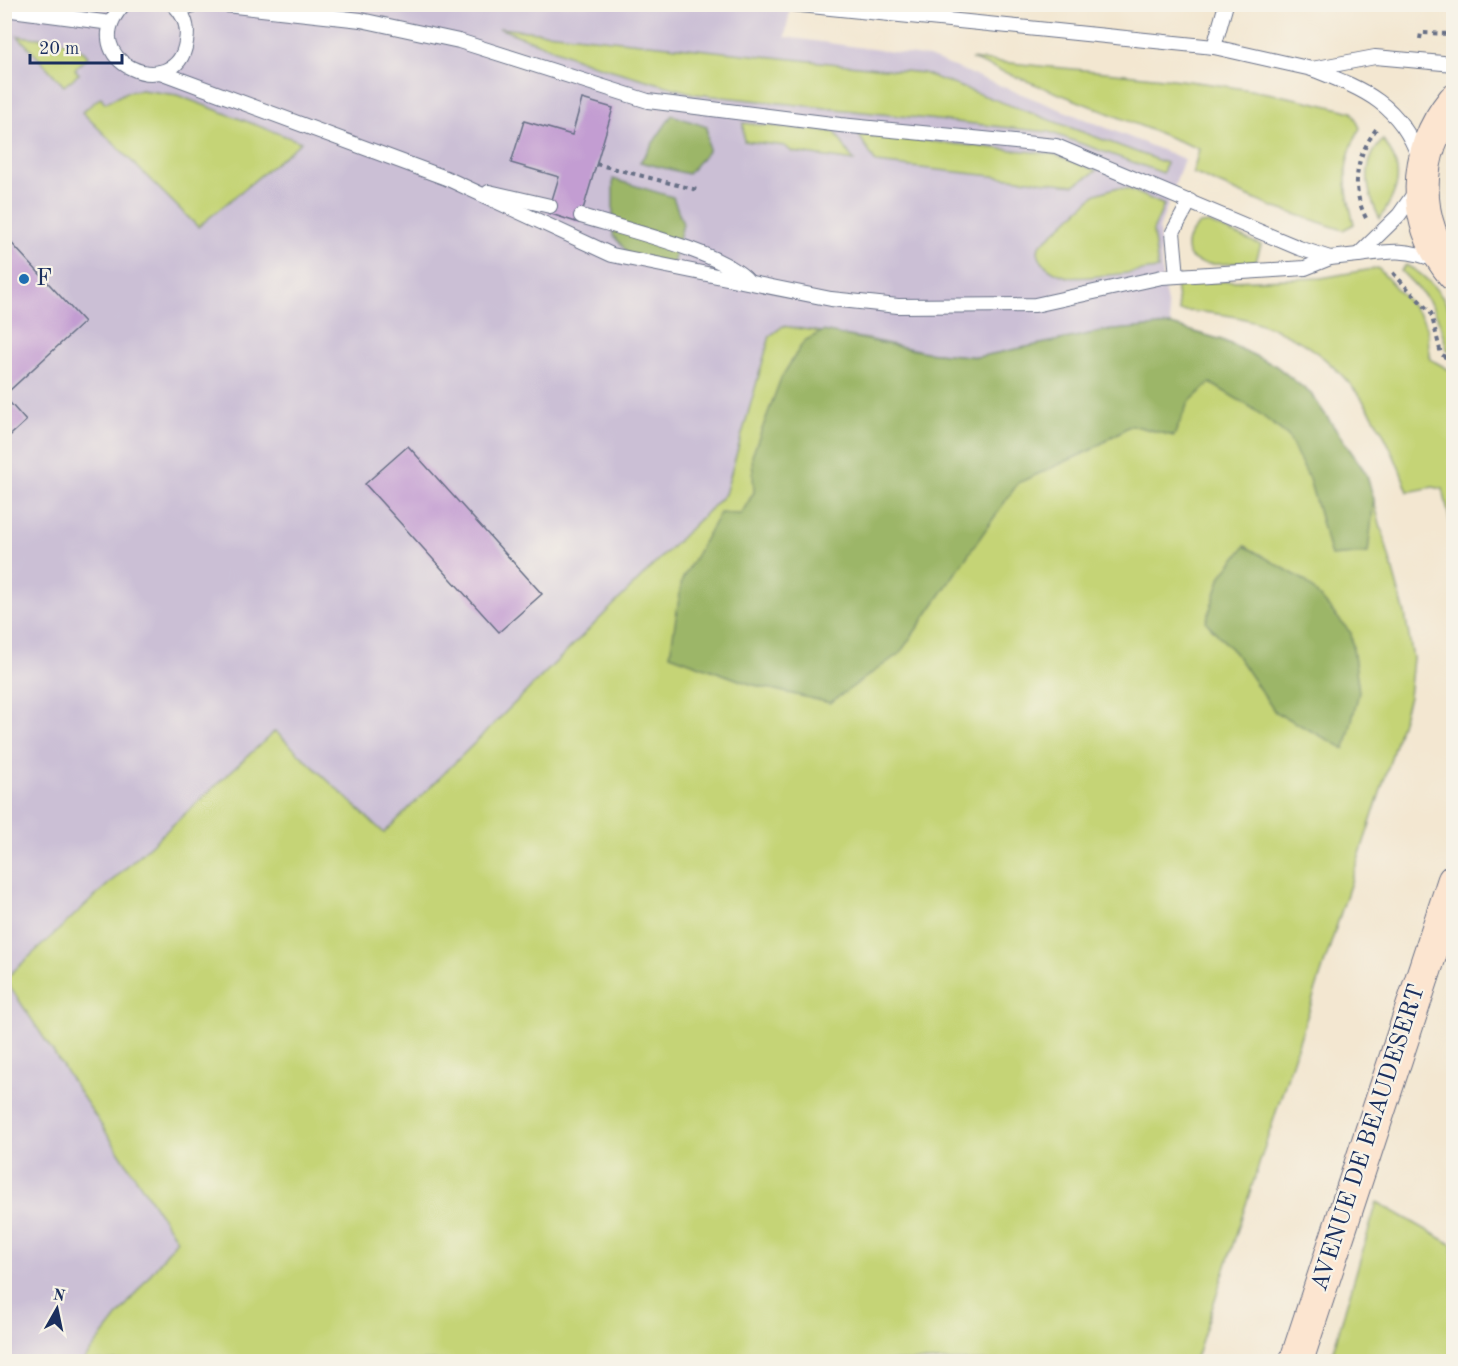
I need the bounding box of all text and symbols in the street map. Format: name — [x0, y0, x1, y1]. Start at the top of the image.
scale bar — [30, 27, 122, 65]
text: 20 m — [39, 40, 79, 58]
place label: F — [36, 267, 52, 291]
marker: F — [17, 272, 31, 286]
street label: AVENUE DE BEAUDESERT — [1308, 982, 1430, 1294]
north arrow — [27, 1279, 87, 1339]
text: N — [52, 1287, 67, 1305]

